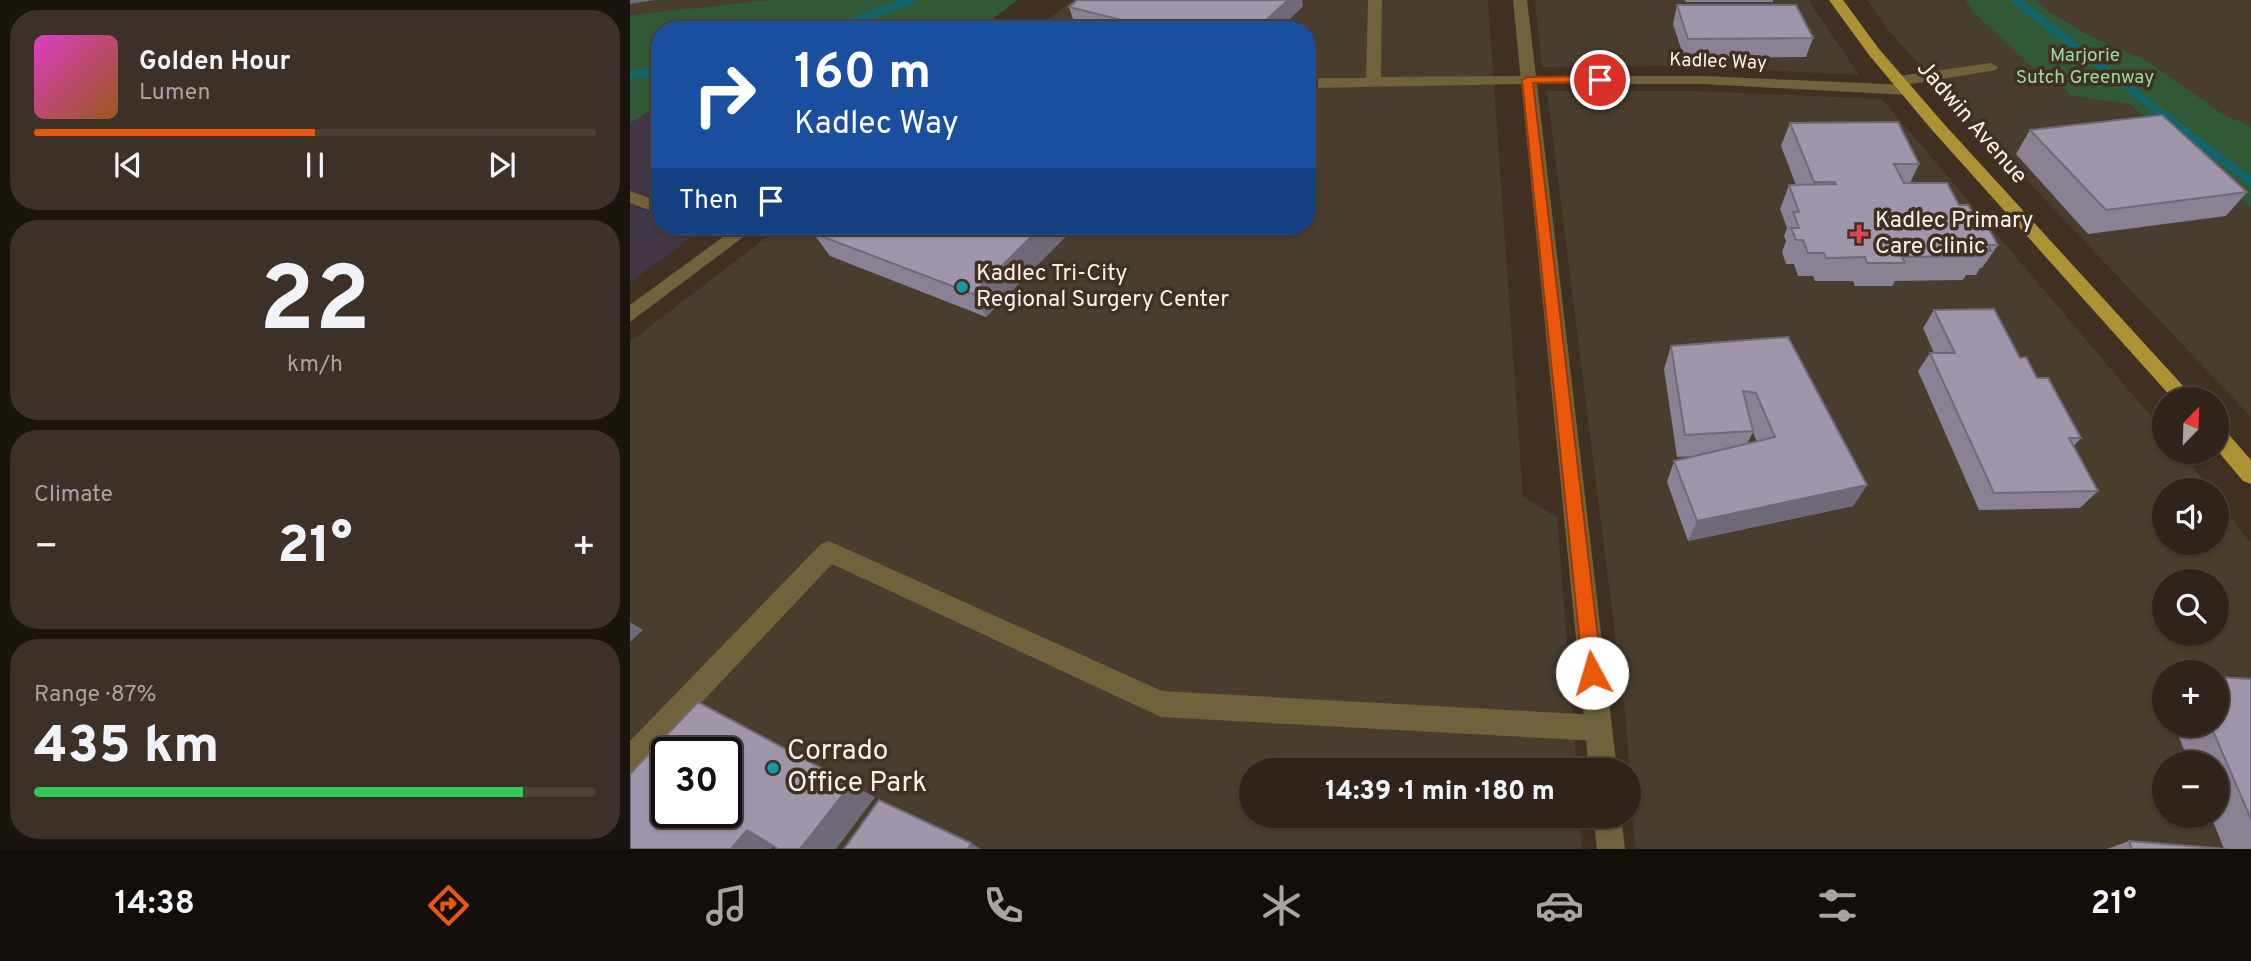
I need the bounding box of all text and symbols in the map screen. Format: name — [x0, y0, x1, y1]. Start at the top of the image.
text: 160 m — [794, 44, 931, 106]
park label: Marjorie Sutch Greenway — [2016, 44, 2154, 90]
text: Golden Hour — [139, 46, 290, 79]
street label: Kadlec Way — [1669, 48, 1767, 76]
icon: right — [679, 49, 770, 140]
pin — [1570, 50, 1630, 110]
street label: Jadwin Avenue — [1909, 55, 2033, 191]
icon: arrive — [1581, 61, 1619, 99]
text: Lumen — [139, 79, 210, 108]
text: Kadlec Way — [794, 105, 959, 145]
icon: previous — [109, 146, 147, 184]
icon: pause — [296, 146, 334, 184]
icon: next — [483, 146, 521, 184]
icon: arrive — [752, 182, 790, 220]
text: Then — [679, 185, 738, 218]
place label: Kadlec Primary Care Clinic — [1875, 207, 2033, 262]
marker: Kadlec Primary Care Clinic — [1849, 224, 1869, 244]
text: 22 — [259, 248, 371, 363]
place label: Kadlec Tri-City Regional Surgery Center — [976, 260, 1229, 315]
marker: Kadlec Tri-City Regional Surgery Center — [954, 279, 970, 295]
text: km/h — [287, 351, 343, 380]
north arrow — [2152, 387, 2230, 464]
map controls — [2152, 387, 2229, 828]
button: sound — [2152, 478, 2229, 555]
text: Climate — [34, 481, 113, 510]
text: 21° — [278, 515, 352, 581]
text: − — [34, 524, 59, 573]
text: + — [571, 524, 596, 573]
button: search — [2152, 569, 2229, 646]
position arrow — [1555, 636, 1629, 710]
button: + — [2152, 660, 2229, 737]
text: Range · 87% — [34, 681, 157, 710]
text: 435 km — [34, 715, 219, 781]
place label: Corrado Office Park — [787, 734, 927, 802]
speed limit sign: 30 — [651, 737, 742, 828]
button: − — [2152, 751, 2229, 828]
marker: Corrado Office Park — [765, 760, 781, 776]
text: 14:39 · 1 min · 180 m — [1325, 776, 1555, 809]
icon: directions — [424, 881, 473, 930]
icon: music — [702, 881, 751, 930]
icon: phone — [979, 881, 1028, 930]
icon: climate — [1257, 881, 1306, 930]
icon: car — [1535, 881, 1584, 930]
icon: filters — [1813, 881, 1862, 930]
text: 14:38 — [114, 885, 195, 925]
text: 21° — [2091, 885, 2137, 925]

